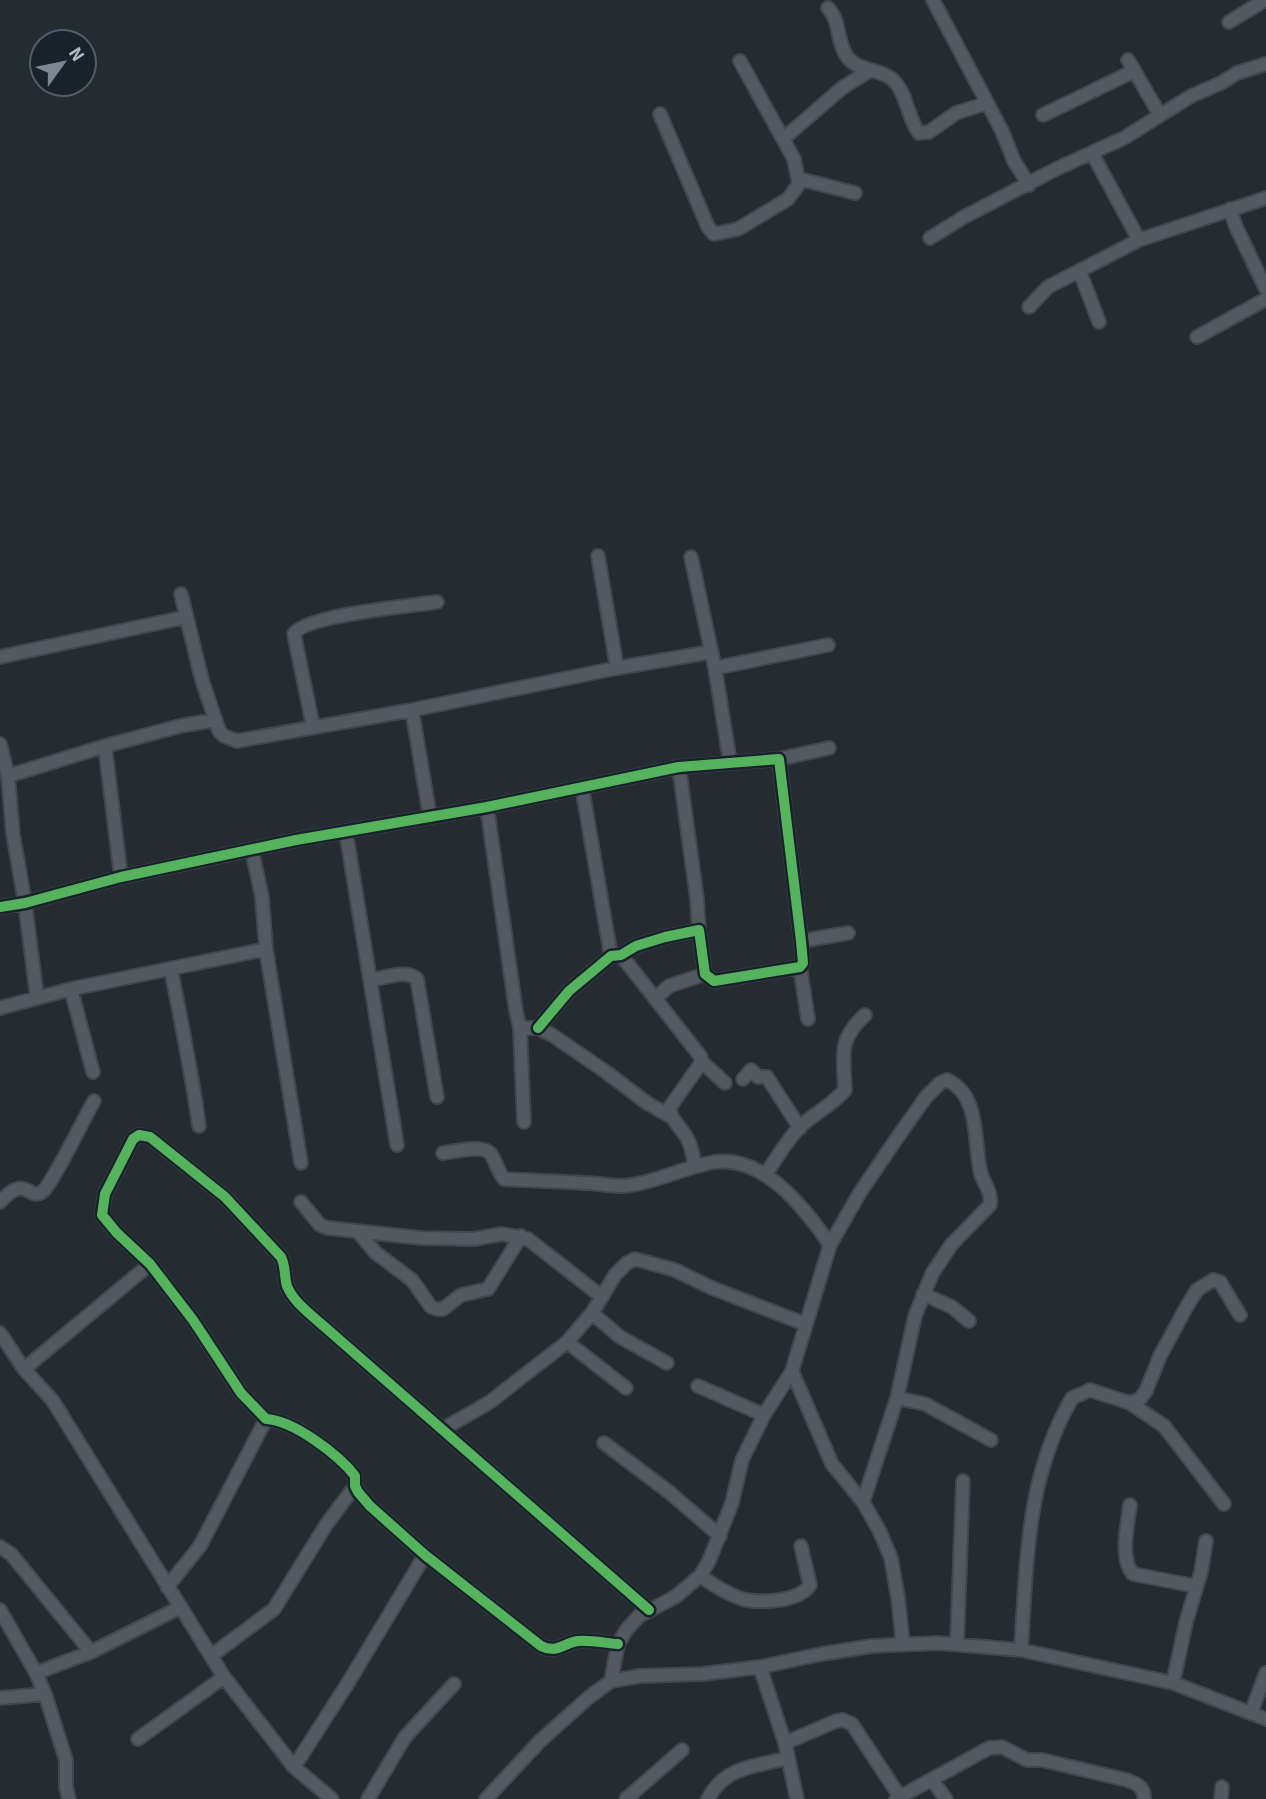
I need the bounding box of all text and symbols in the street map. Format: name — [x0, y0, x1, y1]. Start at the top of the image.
north arrow — [28, 28, 98, 98]
text: N — [61, 42, 91, 67]

